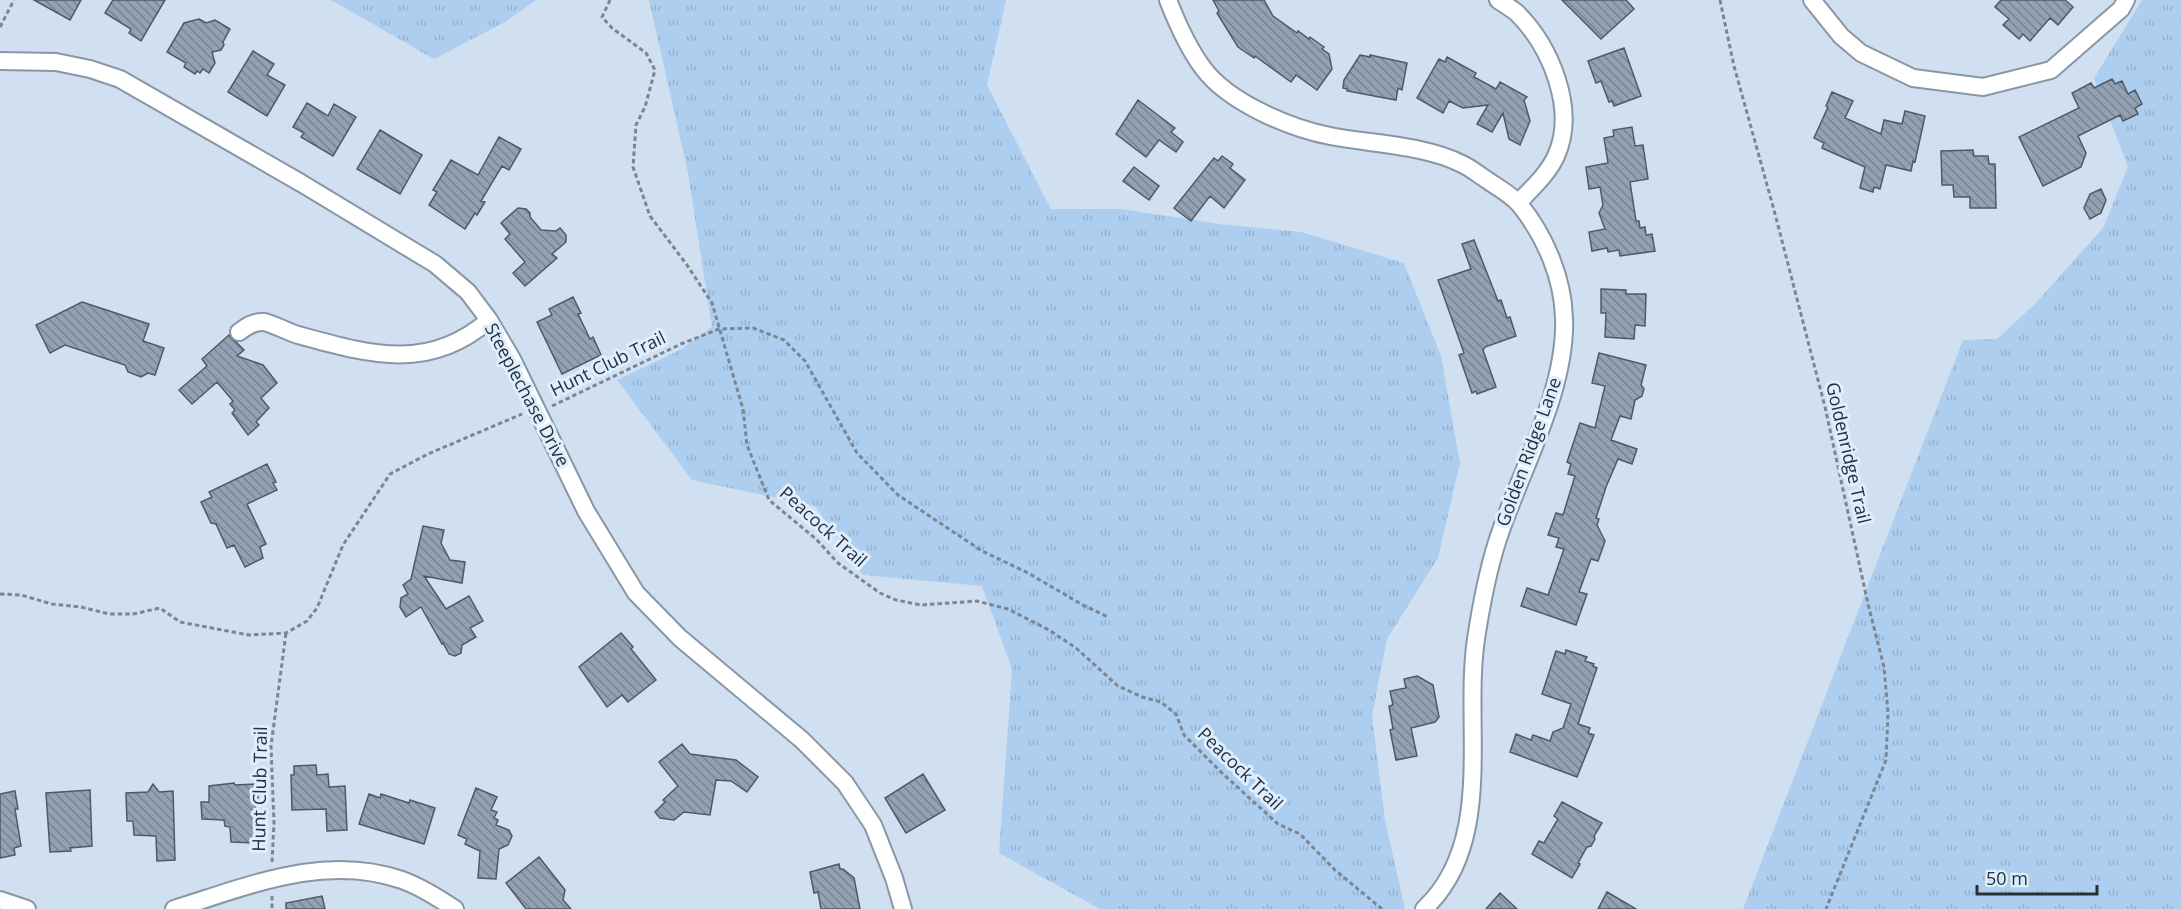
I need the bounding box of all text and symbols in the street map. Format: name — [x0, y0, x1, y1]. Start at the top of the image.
street label: Steeplechase Drive — [480, 319, 576, 470]
street label: Hunt Club Trail — [546, 325, 669, 401]
street label: Golden Ridge Lane — [1490, 374, 1566, 530]
street label: Goldenridge Trail — [1821, 380, 1877, 526]
street label: Peacock Trail — [775, 481, 872, 572]
street label: Peacock Trail — [1193, 722, 1288, 815]
street label: Hunt Club Trail — [246, 726, 272, 852]
scale bar — [1977, 858, 2097, 896]
text: 50 m — [1986, 866, 2028, 890]

